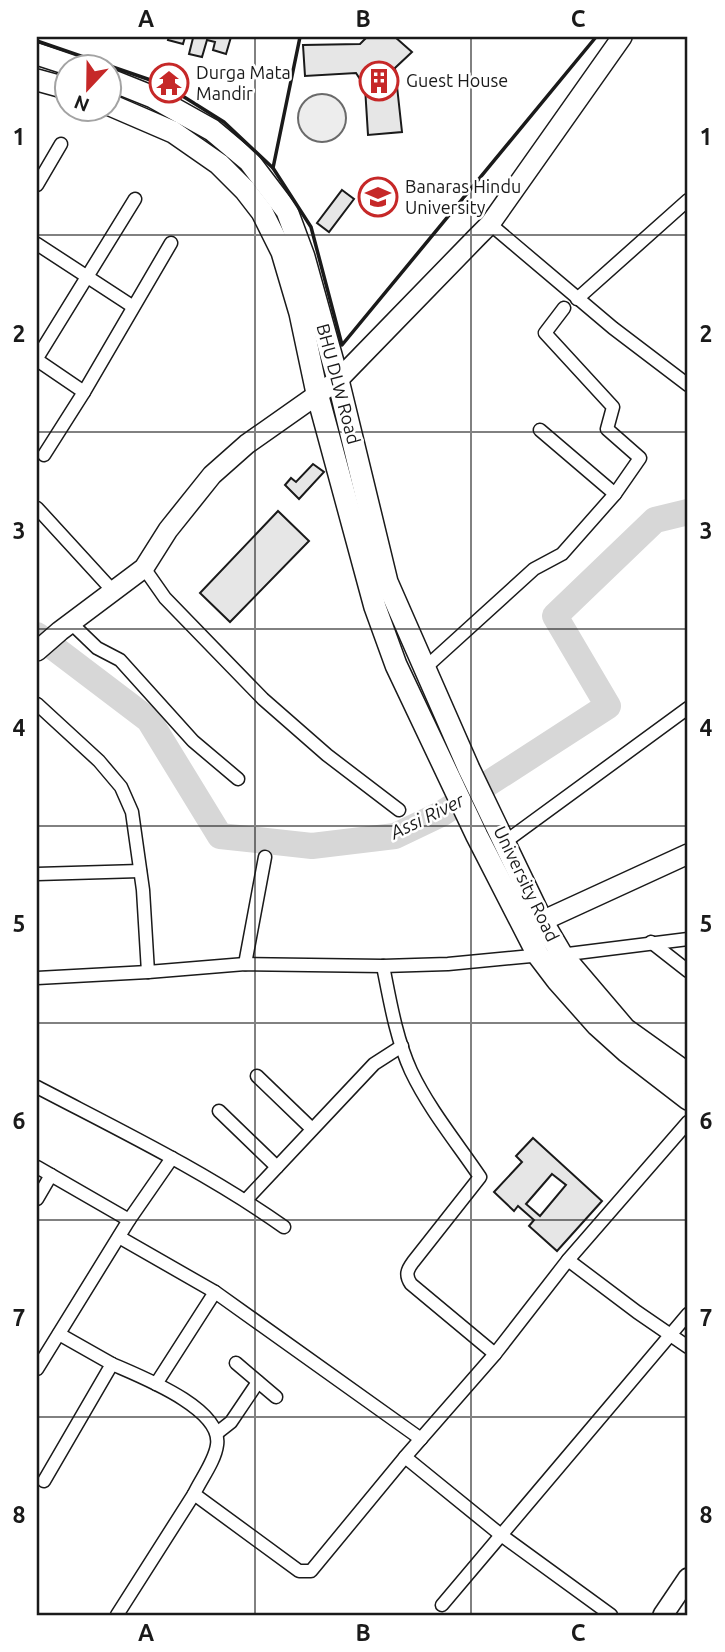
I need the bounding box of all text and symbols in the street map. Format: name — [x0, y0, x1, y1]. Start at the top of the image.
text: A — [138, 6, 154, 31]
text: B — [355, 6, 371, 31]
text: C — [571, 6, 586, 31]
north arrow — [52, 52, 122, 122]
building icon: Guest House — [358, 60, 400, 102]
temple icon: Durga Mata Mandir — [148, 62, 190, 104]
place label: Durga Mata Mandir — [196, 62, 291, 103]
place label: Guest House — [406, 70, 508, 90]
text: N — [71, 91, 92, 117]
text: 1 — [13, 124, 25, 149]
text: 1 — [700, 124, 712, 149]
school or university icon: Banaras Hindu University — [357, 176, 399, 218]
place label: Banaras Hindu University — [405, 176, 521, 217]
text: 2 — [13, 321, 25, 346]
street label: BHU DLW Road — [313, 321, 365, 446]
text: 2 — [700, 321, 712, 346]
text: 3 — [13, 518, 25, 543]
text: 3 — [700, 518, 712, 543]
text: 4 — [13, 715, 26, 740]
text: 4 — [700, 715, 713, 740]
water label: Assi River — [386, 788, 468, 844]
street label: University Road — [490, 823, 564, 945]
text: 5 — [13, 911, 25, 936]
text: 5 — [700, 911, 712, 936]
text: 6 — [13, 1108, 26, 1133]
text: 6 — [700, 1108, 713, 1133]
text: 7 — [13, 1305, 25, 1330]
text: 7 — [700, 1305, 712, 1330]
text: 8 — [13, 1502, 25, 1527]
text: 8 — [700, 1502, 712, 1527]
text: A — [138, 1620, 154, 1645]
text: B — [355, 1620, 371, 1645]
text: C — [571, 1620, 586, 1645]

